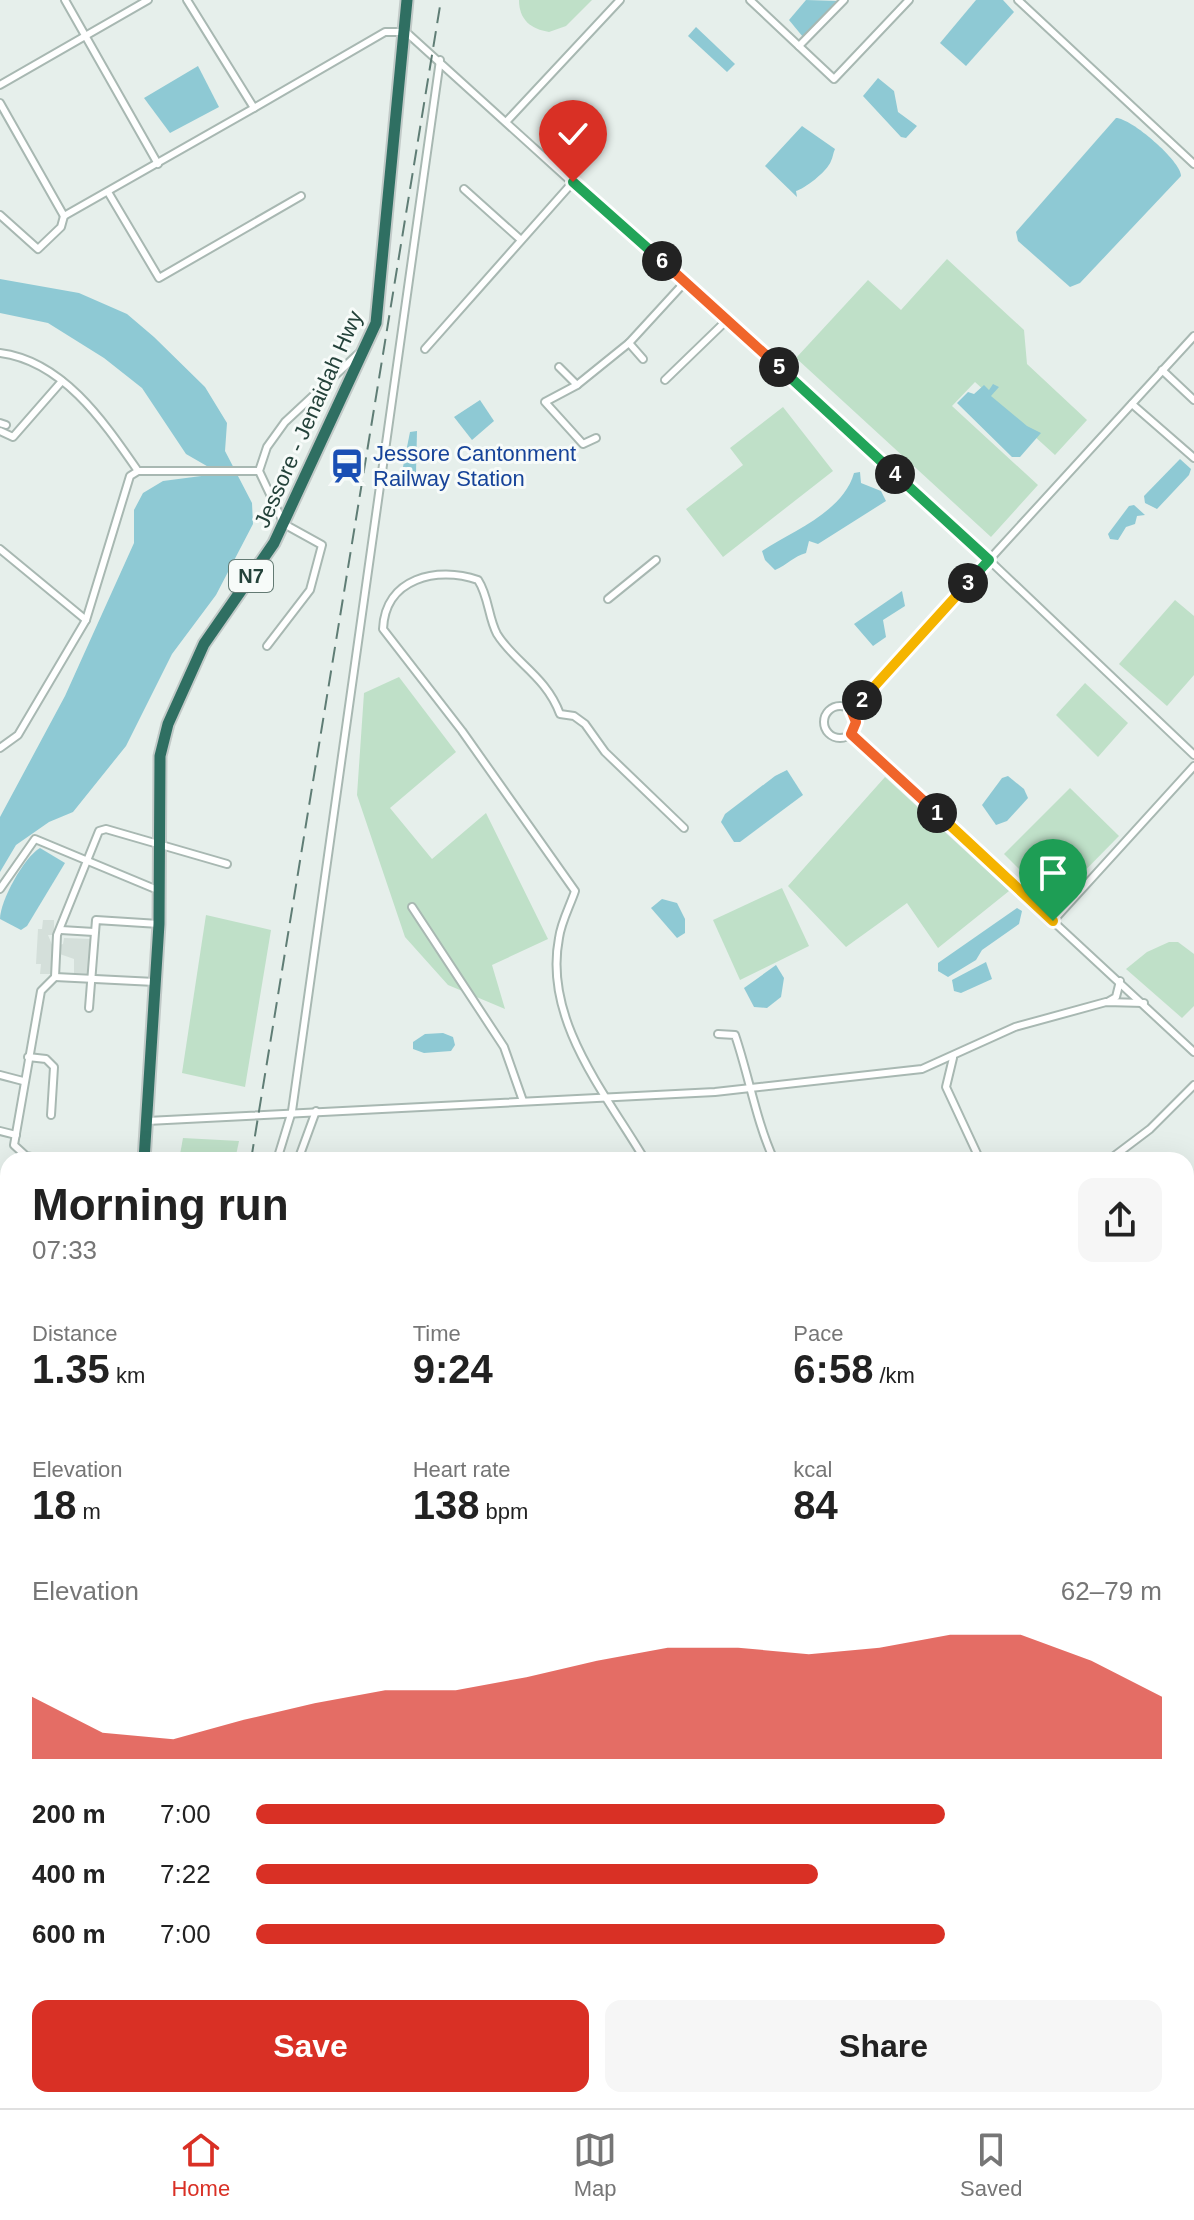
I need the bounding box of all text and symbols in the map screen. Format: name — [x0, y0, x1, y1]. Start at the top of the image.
pin — [539, 100, 607, 182]
icon: check — [551, 112, 595, 156]
pin: 6 — [642, 241, 682, 281]
text: 6 — [656, 248, 668, 273]
street label: Jessore - Jenaidah Hwy — [249, 307, 368, 532]
pin: 5 — [759, 347, 799, 387]
text: 5 — [773, 354, 785, 379]
place label: Jessore Cantonment Railway Station — [373, 441, 576, 491]
station icon: Jessore Cantonment Railway Station — [328, 447, 366, 485]
pin: 4 — [875, 454, 915, 494]
text: 4 — [889, 461, 901, 486]
road number: N7 — [229, 560, 273, 592]
pin: 3 — [948, 563, 988, 603]
text: 3 — [962, 570, 974, 595]
pin: 2 — [842, 680, 882, 720]
text: 2 — [856, 687, 868, 712]
pin: 1 — [917, 793, 957, 833]
text: 1 — [931, 800, 943, 825]
pin — [1019, 839, 1087, 921]
icon: arrive — [1031, 851, 1075, 895]
button: share — [1078, 1178, 1162, 1262]
text: Morning run — [32, 1180, 289, 1229]
text: 07:33 — [32, 1235, 97, 1265]
text: Distance — [32, 1321, 118, 1346]
text: Time — [413, 1321, 461, 1346]
text: Pace — [793, 1321, 843, 1346]
text: 1.35 — [32, 1347, 110, 1391]
text: 9:24 — [413, 1347, 493, 1391]
text: 6:58 — [793, 1347, 873, 1391]
text: km — [110, 1363, 145, 1388]
text: /km — [873, 1363, 915, 1388]
text: Elevation — [32, 1457, 123, 1482]
text: Heart rate — [413, 1457, 510, 1482]
text: kcal — [793, 1457, 832, 1482]
text: 18 — [32, 1483, 77, 1527]
text: 138 — [413, 1483, 479, 1527]
text: 84 — [793, 1483, 838, 1527]
text: m — [77, 1499, 101, 1524]
text: bpm — [479, 1499, 528, 1524]
text: Elevation — [32, 1576, 139, 1606]
text: 62–79 m — [1061, 1576, 1162, 1606]
text: 200 m — [32, 1799, 106, 1829]
text: 7:00 — [160, 1799, 211, 1829]
text: 400 m — [32, 1859, 106, 1889]
text: 7:22 — [160, 1859, 211, 1889]
text: 600 m — [32, 1919, 106, 1949]
text: 7:00 — [160, 1919, 211, 1949]
button: Save — [32, 2000, 589, 2092]
button: Share — [605, 2000, 1162, 2092]
tab: Home — [171, 2128, 230, 2202]
tab: Map — [573, 2128, 617, 2202]
tab: Saved — [960, 2128, 1023, 2202]

